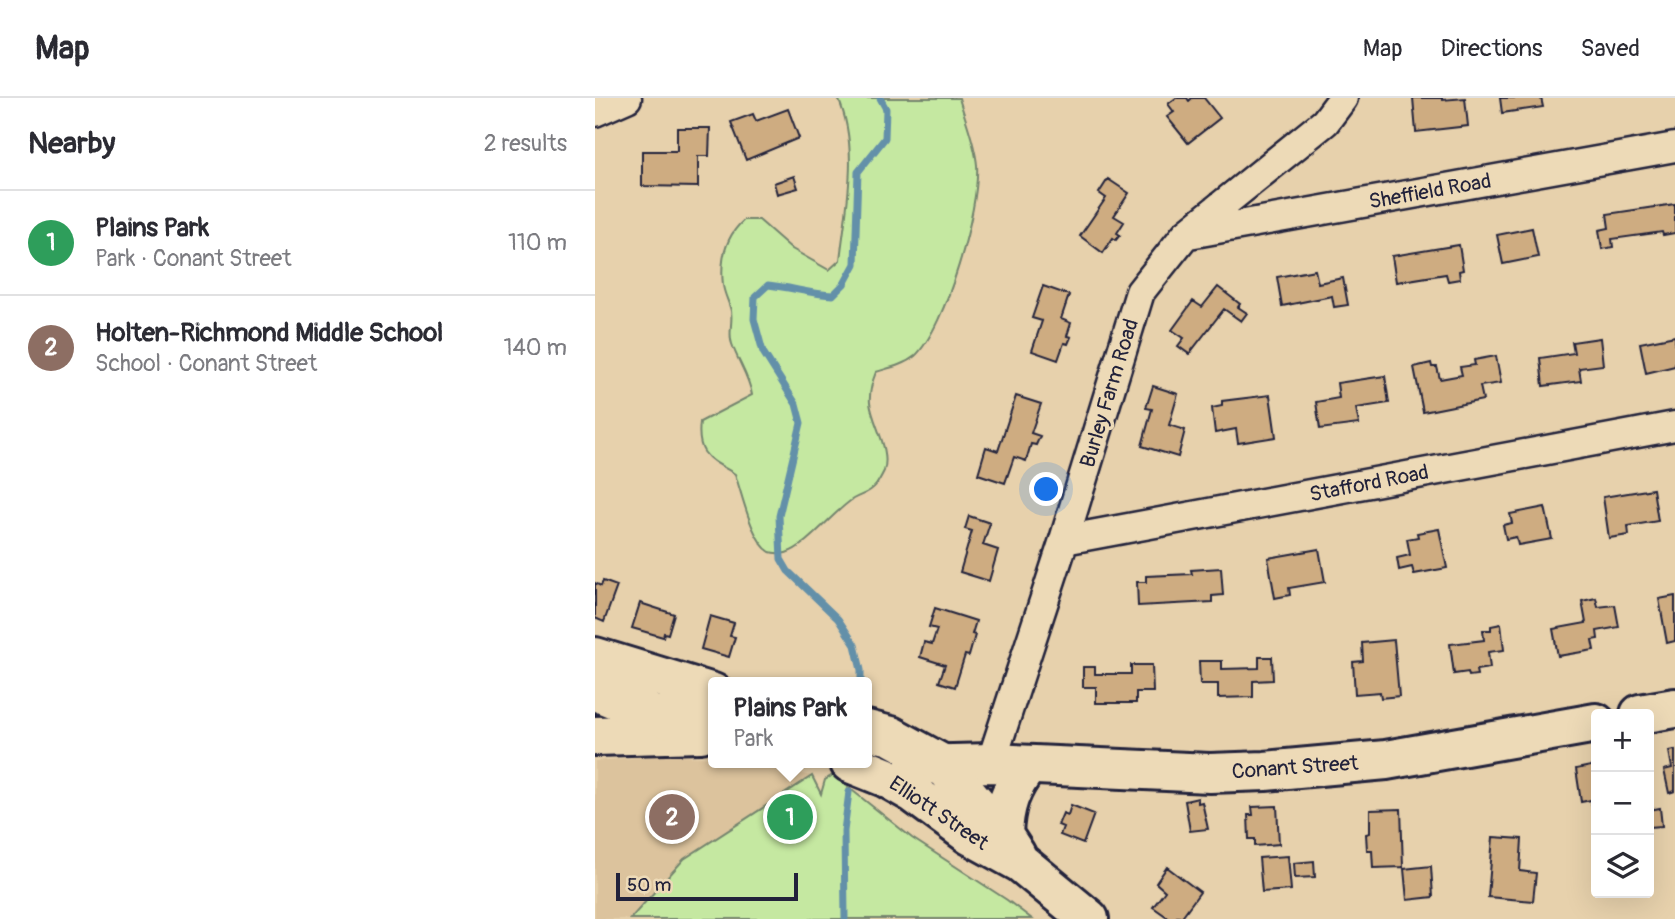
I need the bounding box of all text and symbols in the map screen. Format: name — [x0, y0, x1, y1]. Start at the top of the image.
text: Map — [35, 28, 90, 69]
text: Map — [1363, 34, 1403, 63]
text: Directions — [1441, 34, 1542, 63]
text: Saved — [1580, 34, 1640, 63]
text: Nearby — [28, 125, 115, 162]
text: 2 results — [484, 129, 567, 158]
street label: Sheffield Road — [1367, 167, 1493, 216]
text: Plains Park — [95, 212, 209, 244]
text: 1 — [47, 228, 56, 257]
text: 110 m — [508, 228, 567, 257]
text: Park · Conant Street — [95, 244, 291, 273]
street label: Burley Farm Road — [1074, 315, 1145, 471]
text: Holten-Richmond Middle School — [95, 317, 443, 349]
text: 2 — [45, 333, 57, 362]
text: 140 m — [504, 333, 567, 362]
text: School · Conant Street — [95, 349, 317, 378]
street label: Stafford Road — [1307, 459, 1431, 508]
your location — [1029, 472, 1063, 506]
popup — [708, 677, 872, 768]
text: Plains Park — [733, 692, 847, 724]
map controls — [1591, 709, 1654, 898]
button: + — [1591, 709, 1654, 772]
text: Park — [733, 724, 773, 753]
street label: Conant Street — [1231, 750, 1360, 785]
street label: Elliott Street — [884, 770, 994, 857]
button: − — [1591, 772, 1654, 835]
pin: 2 — [649, 791, 695, 843]
pin: 1 — [767, 791, 813, 843]
button: layers — [1591, 835, 1654, 898]
scale bar — [616, 870, 798, 902]
text: 50 m — [627, 873, 671, 897]

